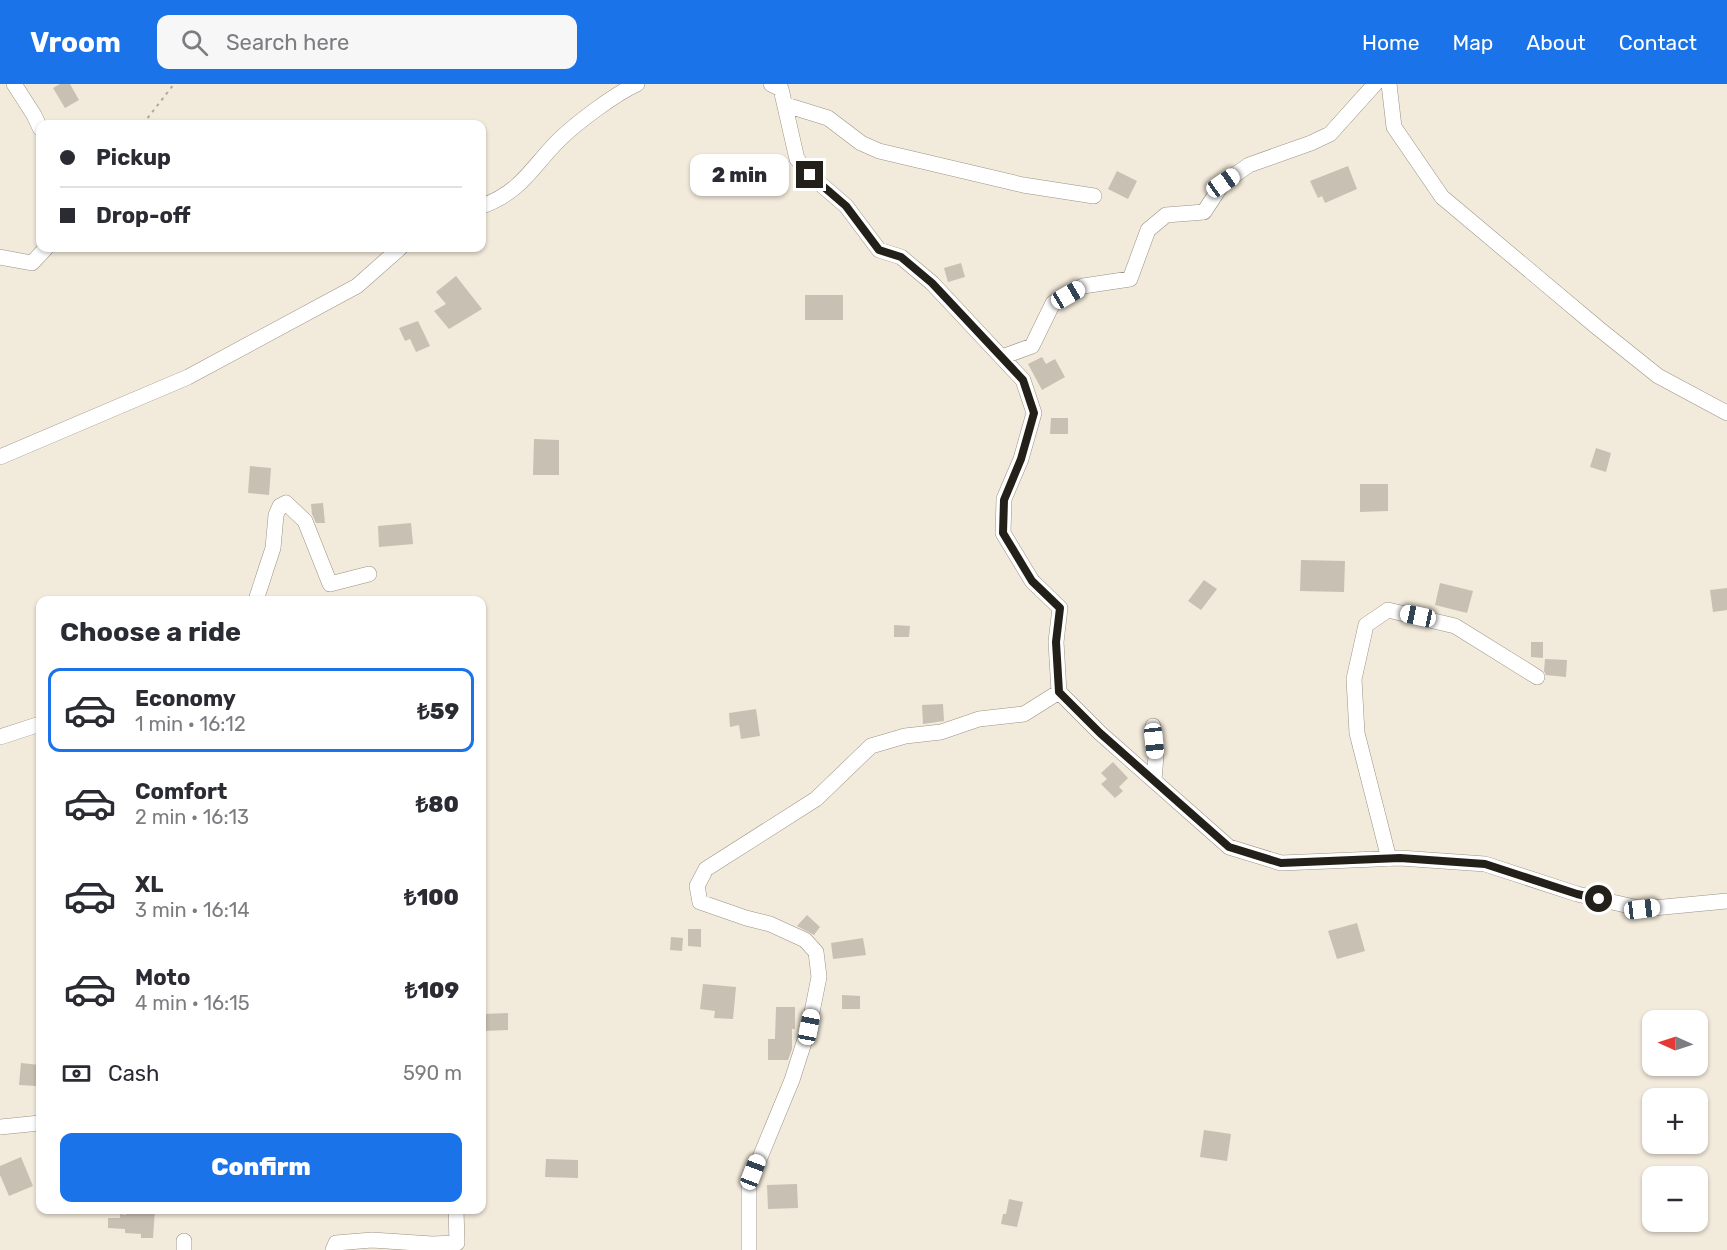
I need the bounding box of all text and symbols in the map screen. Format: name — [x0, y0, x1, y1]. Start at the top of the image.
search box — [157, 15, 577, 69]
text: Vroom — [30, 26, 121, 59]
icon: search — [178, 26, 211, 59]
text: Search here — [226, 29, 349, 56]
text: Home — [1362, 30, 1419, 55]
text: Map — [1452, 30, 1493, 55]
text: About — [1526, 30, 1586, 55]
text: Contact — [1619, 30, 1697, 55]
text: Pickup — [96, 144, 171, 171]
callout: 2 min — [690, 154, 789, 196]
route end — [796, 161, 823, 188]
text: 2 min — [712, 163, 767, 187]
car — [1203, 165, 1243, 201]
text: Drop-off — [96, 202, 191, 229]
car — [1048, 278, 1088, 312]
car — [1399, 603, 1437, 629]
text: Choose a ride — [60, 616, 241, 648]
icon: car — [63, 683, 117, 737]
text: Economy — [135, 685, 236, 712]
text: ₺59 — [417, 698, 459, 725]
text: 1 min · 16:12 — [135, 712, 246, 736]
car — [1143, 722, 1165, 760]
icon: car — [63, 776, 117, 830]
text: Comfort — [135, 778, 227, 805]
text: ₺80 — [416, 791, 459, 818]
text: 2 min · 16:13 — [135, 805, 249, 829]
icon: car — [63, 869, 117, 923]
text: XL — [135, 871, 163, 898]
text: ₺100 — [404, 884, 459, 911]
route start — [1585, 885, 1612, 912]
text: 3 min · 16:14 — [135, 898, 250, 922]
car — [1623, 898, 1661, 920]
icon: car — [63, 962, 117, 1016]
text: Moto — [135, 964, 190, 991]
text: ₺109 — [405, 977, 459, 1004]
text: 4 min · 16:15 — [135, 991, 250, 1015]
car — [797, 1008, 821, 1046]
north arrow — [1642, 1010, 1708, 1076]
map controls — [1642, 1010, 1708, 1232]
icon: cash — [60, 1057, 93, 1090]
text: Cash — [108, 1060, 159, 1087]
text: 590 m — [403, 1061, 462, 1085]
button: + — [1642, 1088, 1708, 1154]
button: Confirm — [60, 1133, 462, 1202]
car — [738, 1152, 768, 1192]
button: − — [1642, 1166, 1708, 1232]

